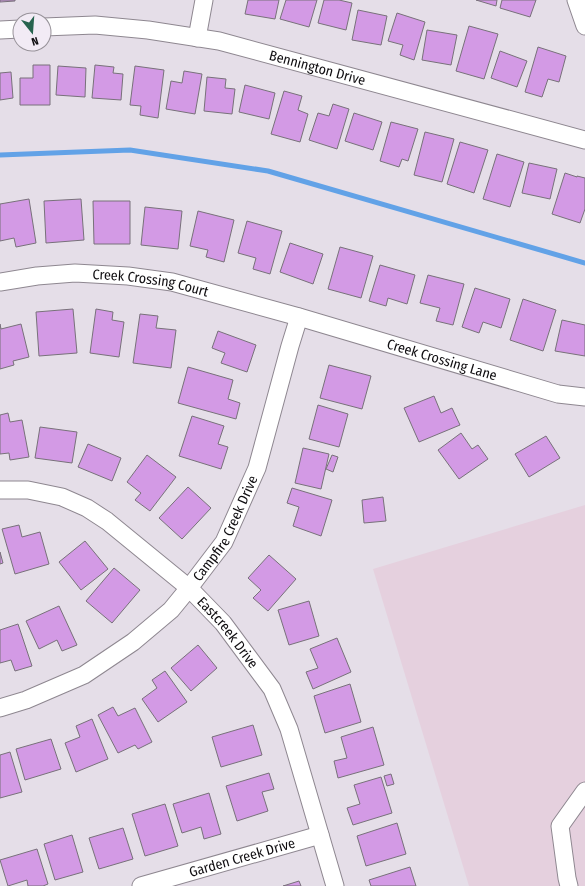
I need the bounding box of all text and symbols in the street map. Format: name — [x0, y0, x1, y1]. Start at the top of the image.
north arrow — [12, 12, 52, 52]
text: N — [30, 34, 40, 48]
street label: Bennington Drive — [267, 47, 367, 89]
street label: Creek Crossing Court — [92, 266, 211, 301]
street label: Creek Crossing Lane — [385, 336, 499, 384]
street label: Campfire Creek Drive — [189, 473, 262, 585]
street label: Eastcreek Drive — [193, 594, 262, 672]
street label: Garden Creek Drive — [187, 835, 297, 881]

